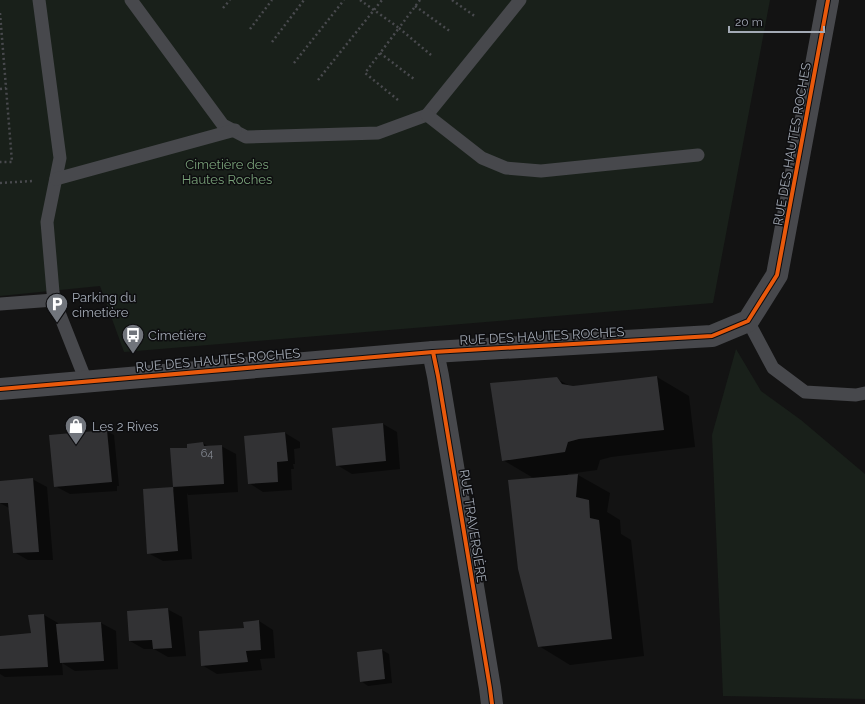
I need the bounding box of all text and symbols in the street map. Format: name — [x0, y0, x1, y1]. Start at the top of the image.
scale bar — [729, 8, 824, 34]
text: 20 m — [735, 15, 763, 29]
street label: RUE DES HAUTES ROCHES — [770, 61, 814, 227]
park label: Cimetière des Hautes Roches — [182, 157, 272, 187]
place label: Parking du cimetière — [72, 290, 136, 320]
parking icon: Parking du cimetière — [44, 291, 70, 324]
bus stop icon: Cimetière — [120, 322, 146, 355]
street label: RUE DES HAUTES ROCHES — [459, 324, 625, 348]
place label: Cimetière — [148, 328, 206, 343]
street label: RUE DES HAUTES ROCHES — [135, 345, 301, 375]
shop icon: Les 2 Rives — [63, 413, 89, 446]
place label: Les 2 Rives — [92, 419, 159, 434]
house number: 64 — [201, 447, 213, 460]
street label: RUE TRAVERSIÈRE — [457, 468, 489, 584]

